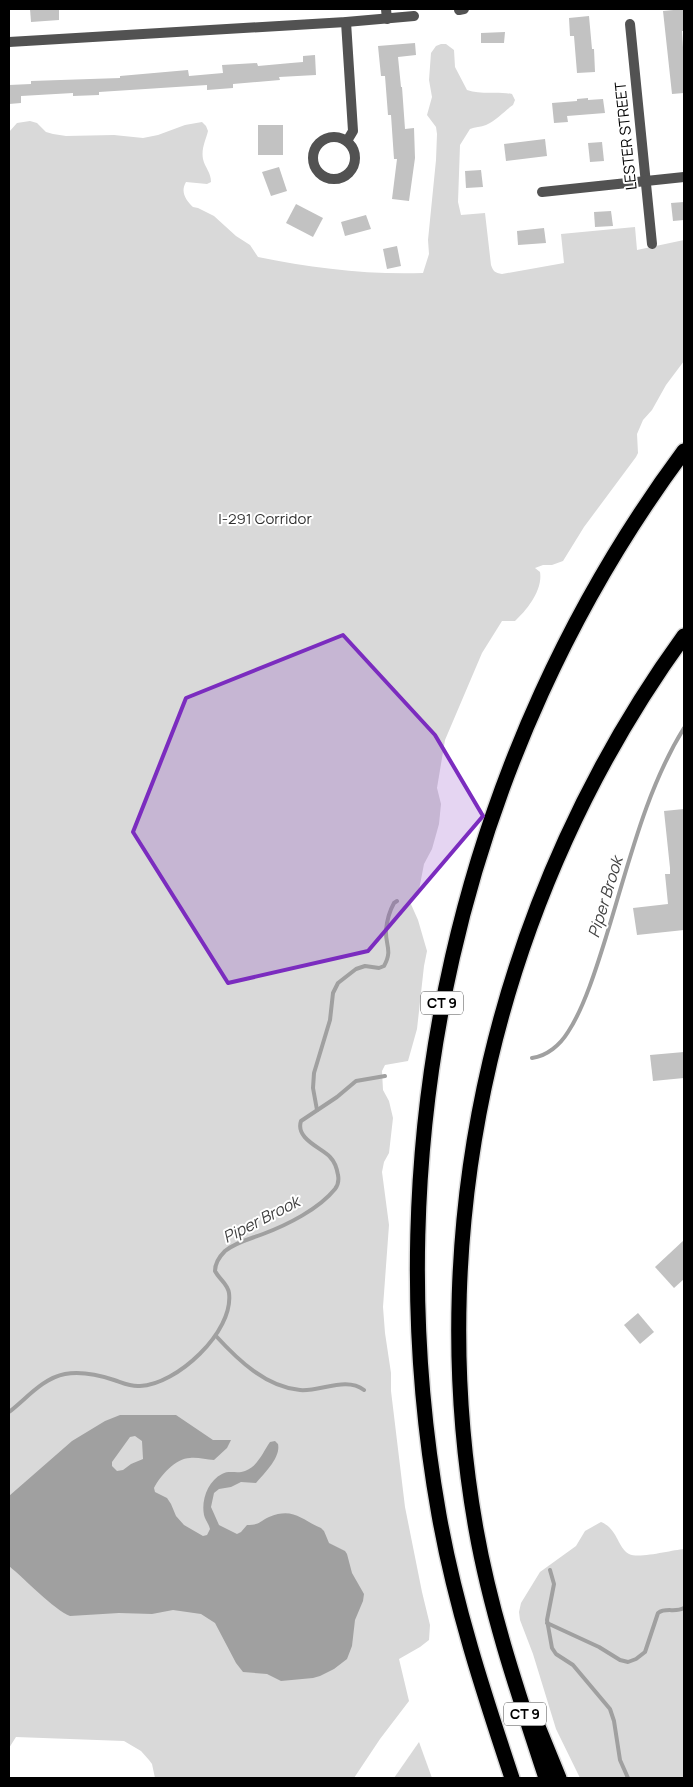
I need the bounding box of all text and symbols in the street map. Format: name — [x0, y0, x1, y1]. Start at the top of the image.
street label: LESTER STREET — [609, 81, 642, 191]
park label: I-291 Corridor — [218, 508, 312, 529]
water label: Piper Brook — [582, 852, 628, 940]
road number: CT 9 — [421, 991, 463, 1014]
water label: Piper Brook — [219, 1189, 305, 1248]
road number: CT 9 — [504, 1702, 546, 1726]

